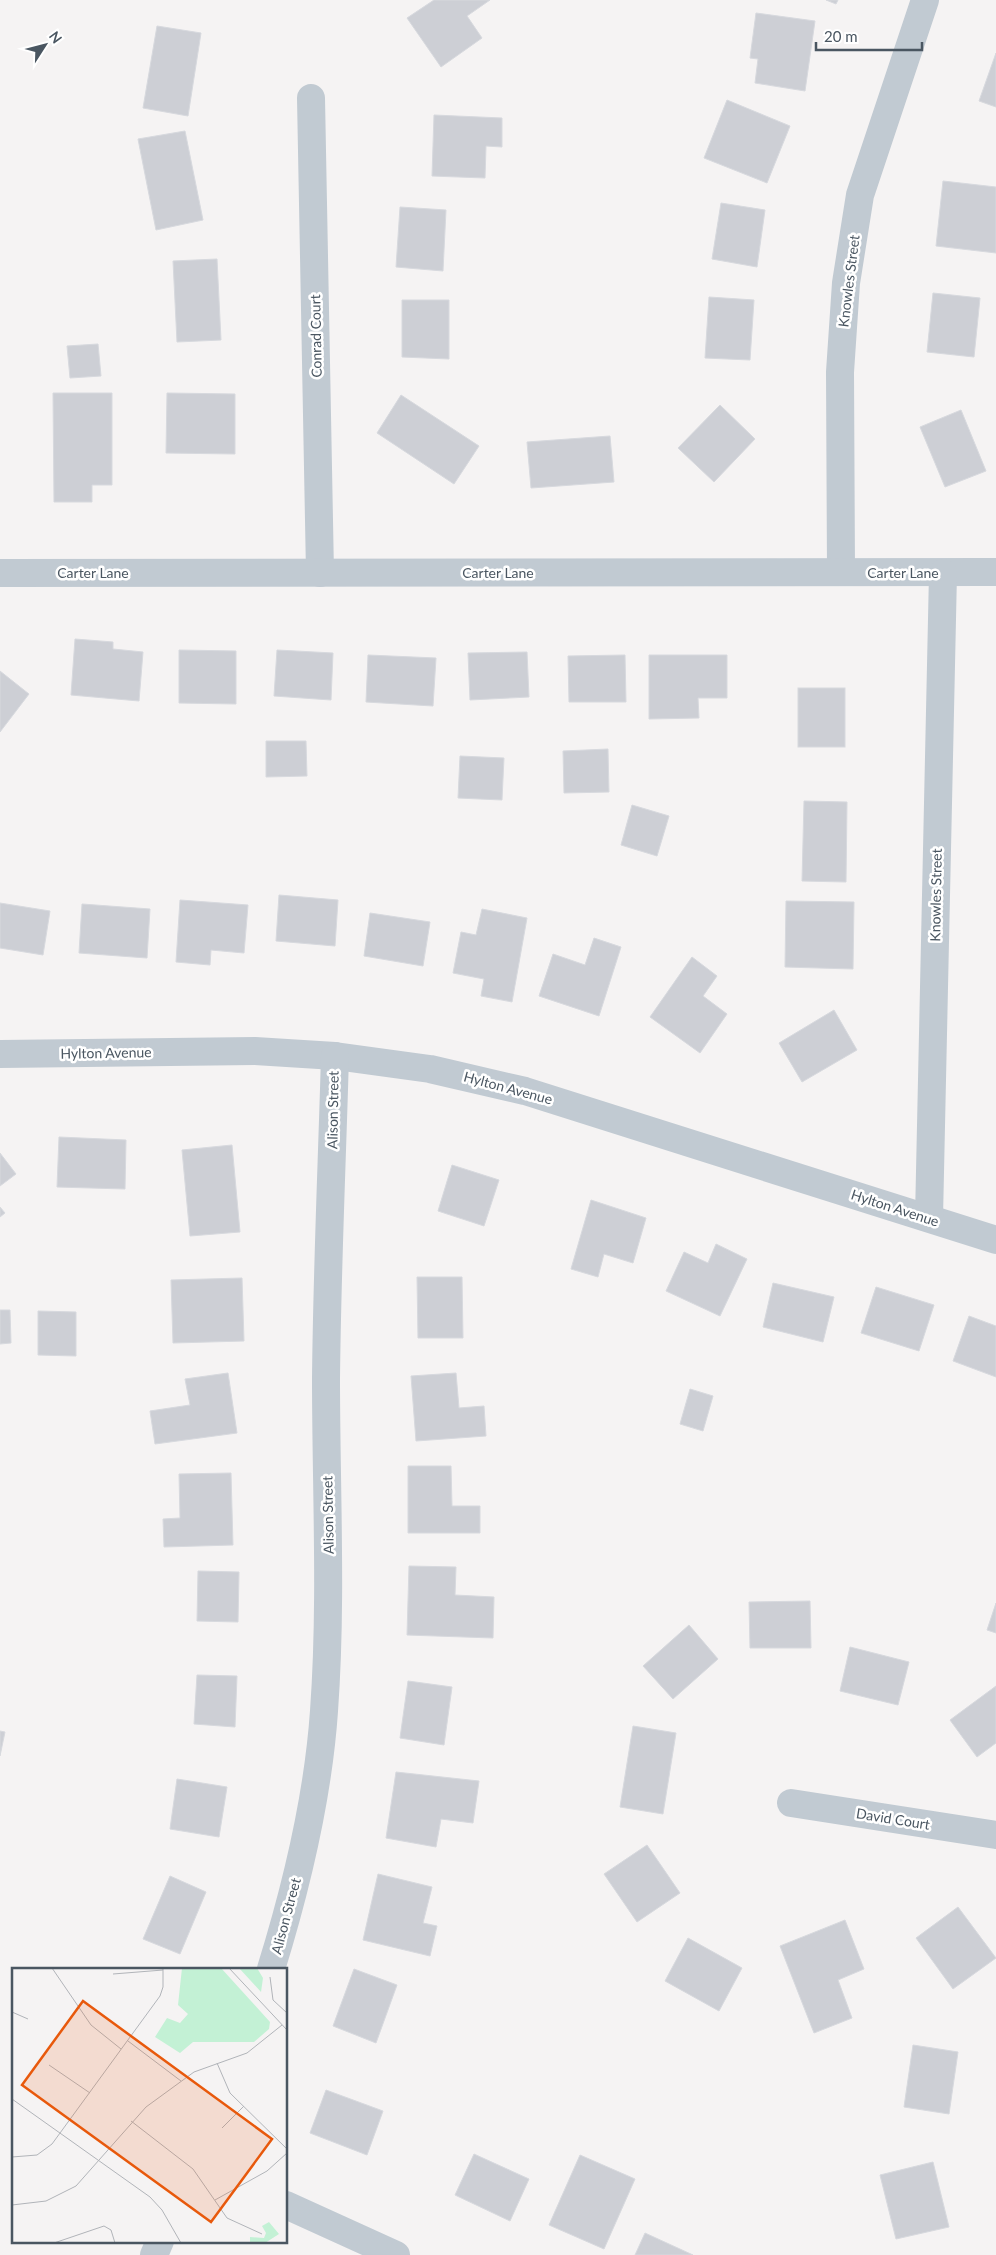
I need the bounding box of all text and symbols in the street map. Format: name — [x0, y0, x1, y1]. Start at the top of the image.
north arrow — [20, 20, 70, 70]
scale bar — [816, 20, 922, 52]
text: 20 m — [824, 27, 858, 45]
text: N — [46, 28, 66, 46]
street label: Knowles Street — [834, 234, 863, 328]
street label: Conrad Court — [306, 294, 325, 378]
street label: Carter Lane — [57, 564, 129, 581]
street label: Carter Lane — [462, 564, 534, 581]
street label: Carter Lane — [867, 564, 939, 581]
street label: Knowles Street — [926, 848, 945, 942]
street label: Hylton Avenue — [60, 1043, 152, 1062]
street label: Hylton Avenue — [462, 1067, 554, 1108]
street label: Alison Street — [323, 1071, 342, 1149]
street label: Hylton Avenue — [849, 1185, 941, 1230]
street label: Alison Street — [318, 1476, 337, 1554]
street label: David Court — [855, 1804, 931, 1833]
street label: Alison Street — [267, 1876, 304, 1956]
inset map — [12, 1968, 288, 2242]

